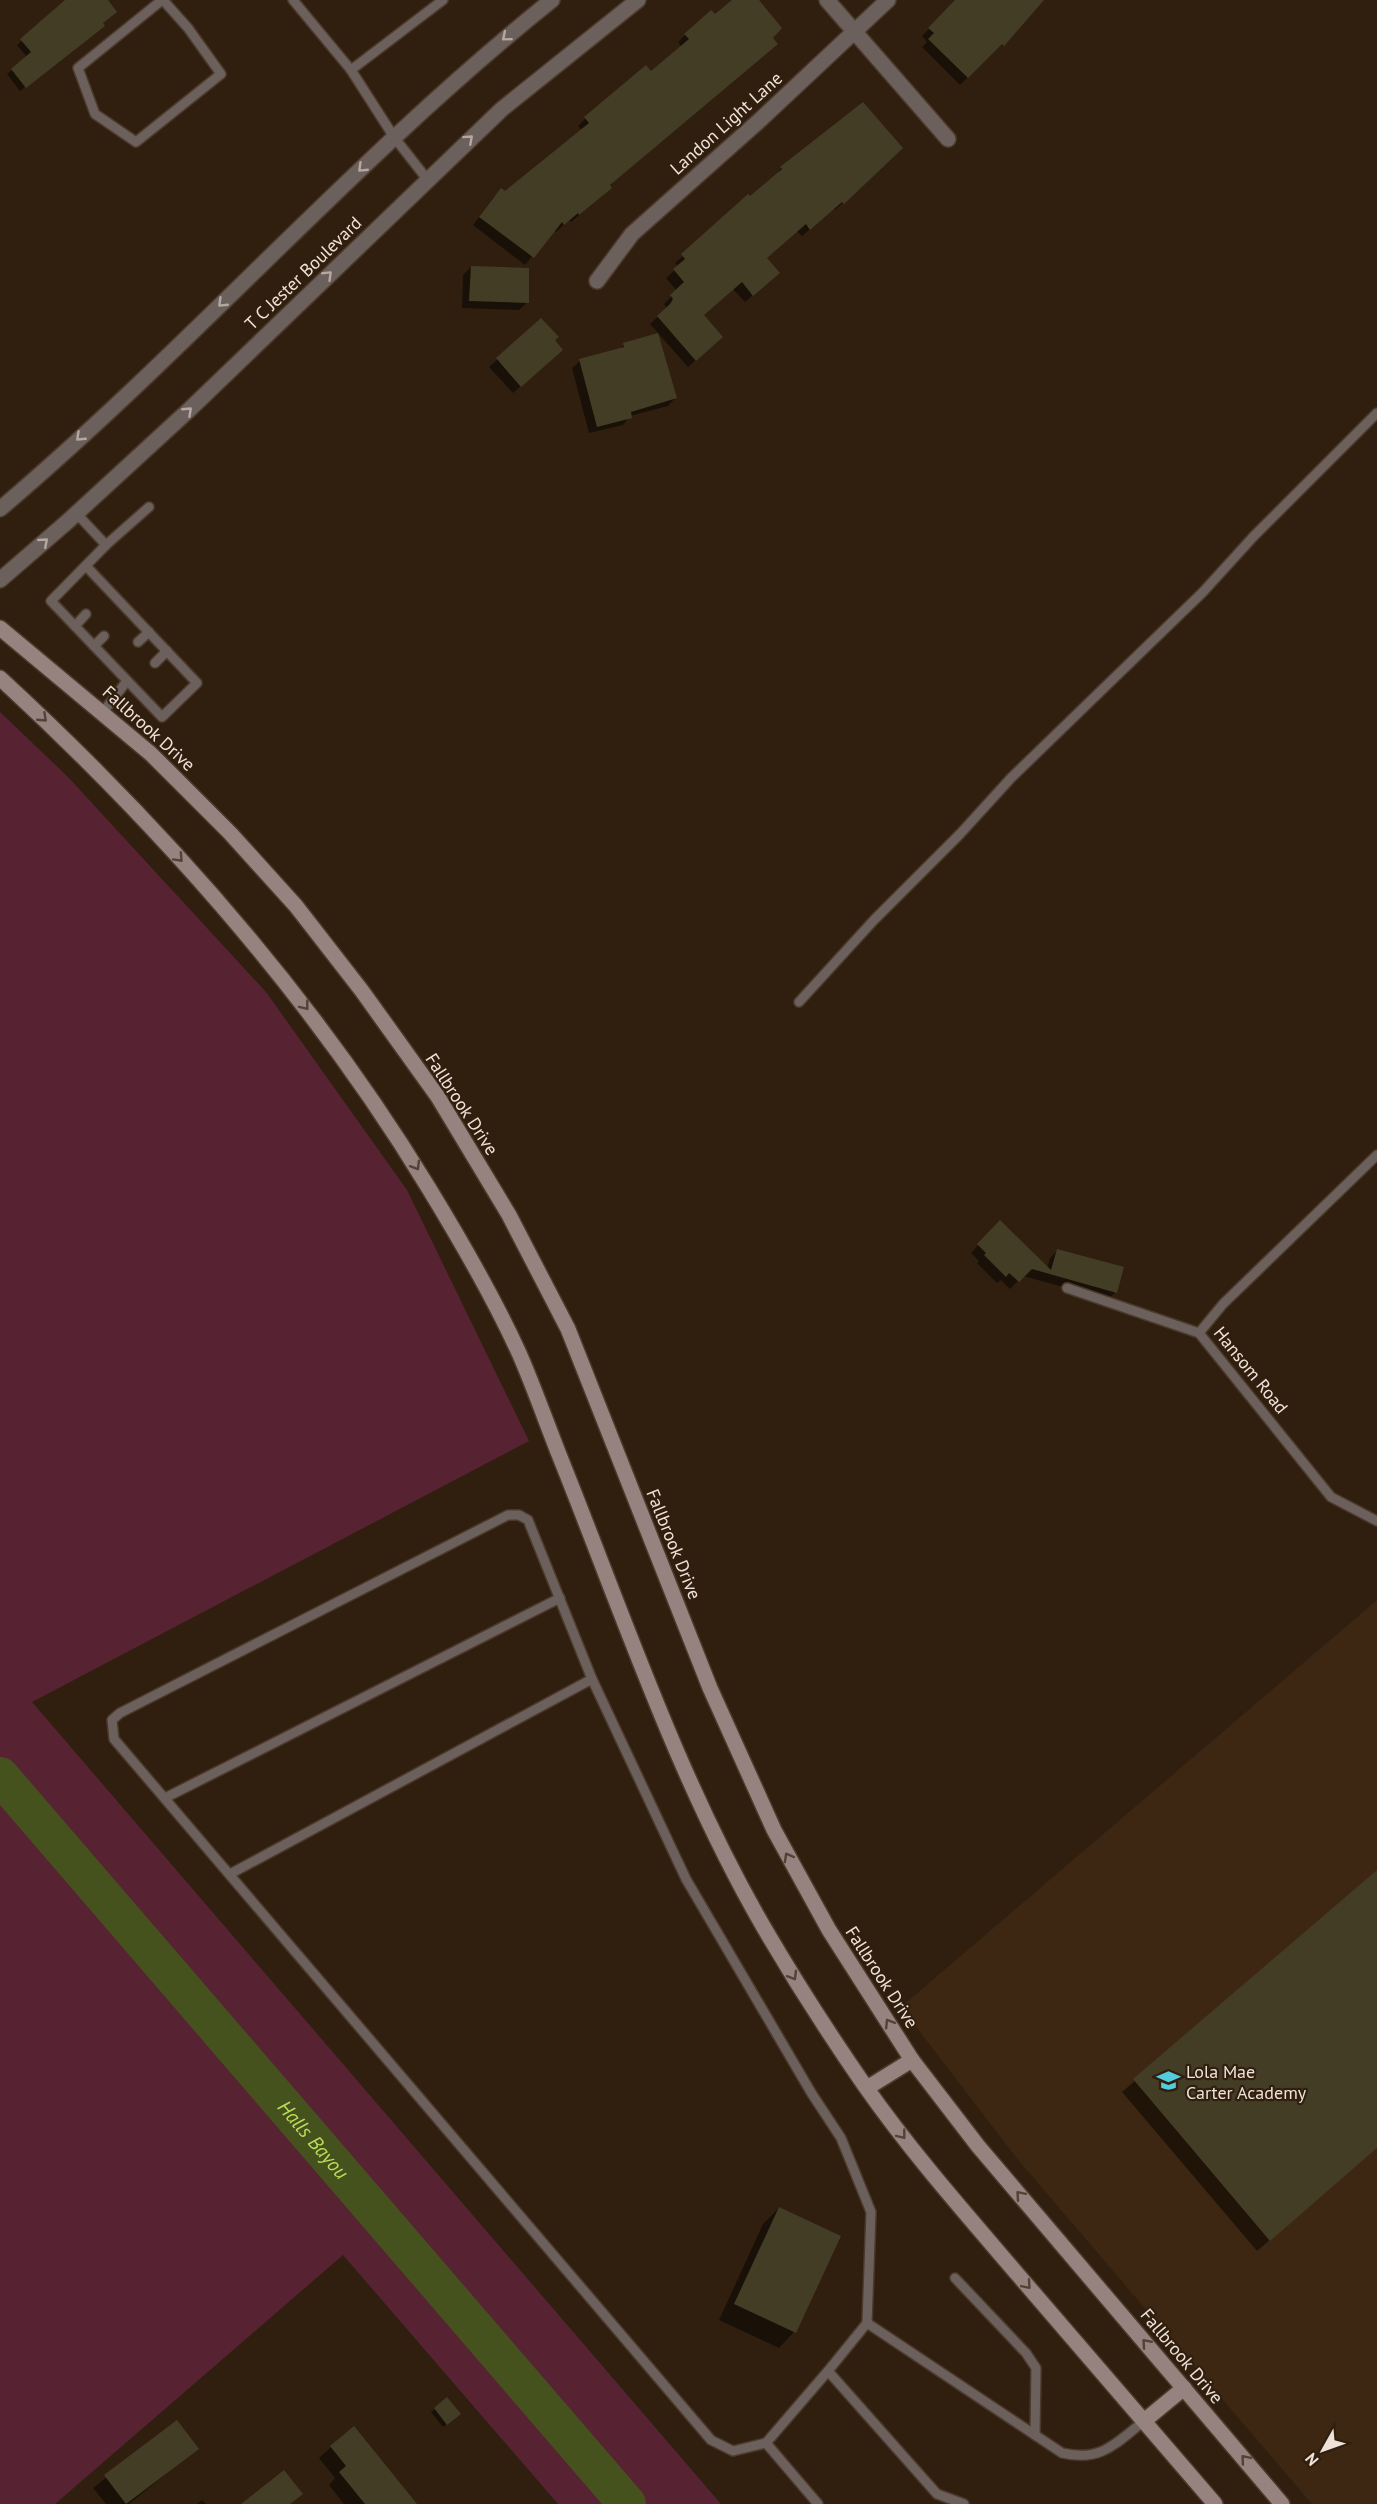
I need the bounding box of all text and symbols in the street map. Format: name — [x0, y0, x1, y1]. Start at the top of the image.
one-way arrow — [502, 30, 513, 41]
street label: Landon Light Lane — [665, 67, 787, 179]
one-way arrow — [462, 135, 472, 146]
one-way arrow — [359, 161, 369, 172]
street label: T C Jester Boulevard — [240, 211, 366, 335]
one-way arrow — [321, 271, 332, 282]
one-way arrow — [218, 296, 229, 307]
one-way arrow — [181, 407, 192, 418]
one-way arrow — [76, 430, 87, 441]
one-way arrow — [37, 538, 48, 549]
street label: Fallbrook Drive — [98, 680, 200, 776]
one-way arrow — [36, 711, 47, 722]
one-way arrow — [171, 850, 182, 861]
one-way arrow — [298, 999, 309, 1010]
street label: Fallbrook Drive — [420, 1049, 504, 1159]
one-way arrow — [408, 1160, 420, 1170]
street label: Hansom Road — [1209, 1322, 1293, 1418]
street label: Fallbrook Drive — [641, 1485, 707, 1603]
one-way arrow — [784, 1852, 795, 1863]
street label: Fallbrook Drive — [840, 1922, 924, 2032]
one-way arrow — [786, 1970, 798, 1980]
one-way arrow — [885, 2019, 897, 2029]
place label: Lola Mae Carter Academy — [1186, 2060, 1307, 2104]
school or university icon: Lola Mae Carter Academy — [1155, 2068, 1181, 2094]
water label: Halls Bayou — [272, 2095, 354, 2185]
one-way arrow — [894, 2128, 905, 2139]
one-way arrow — [1016, 2191, 1027, 2202]
one-way arrow — [1020, 2278, 1031, 2289]
street label: Fallbrook Drive — [1136, 2304, 1228, 2408]
one-way arrow — [1143, 2339, 1154, 2350]
north arrow — [1293, 2420, 1353, 2480]
text: N — [1300, 2449, 1323, 2470]
one-way arrow — [1241, 2455, 1252, 2466]

